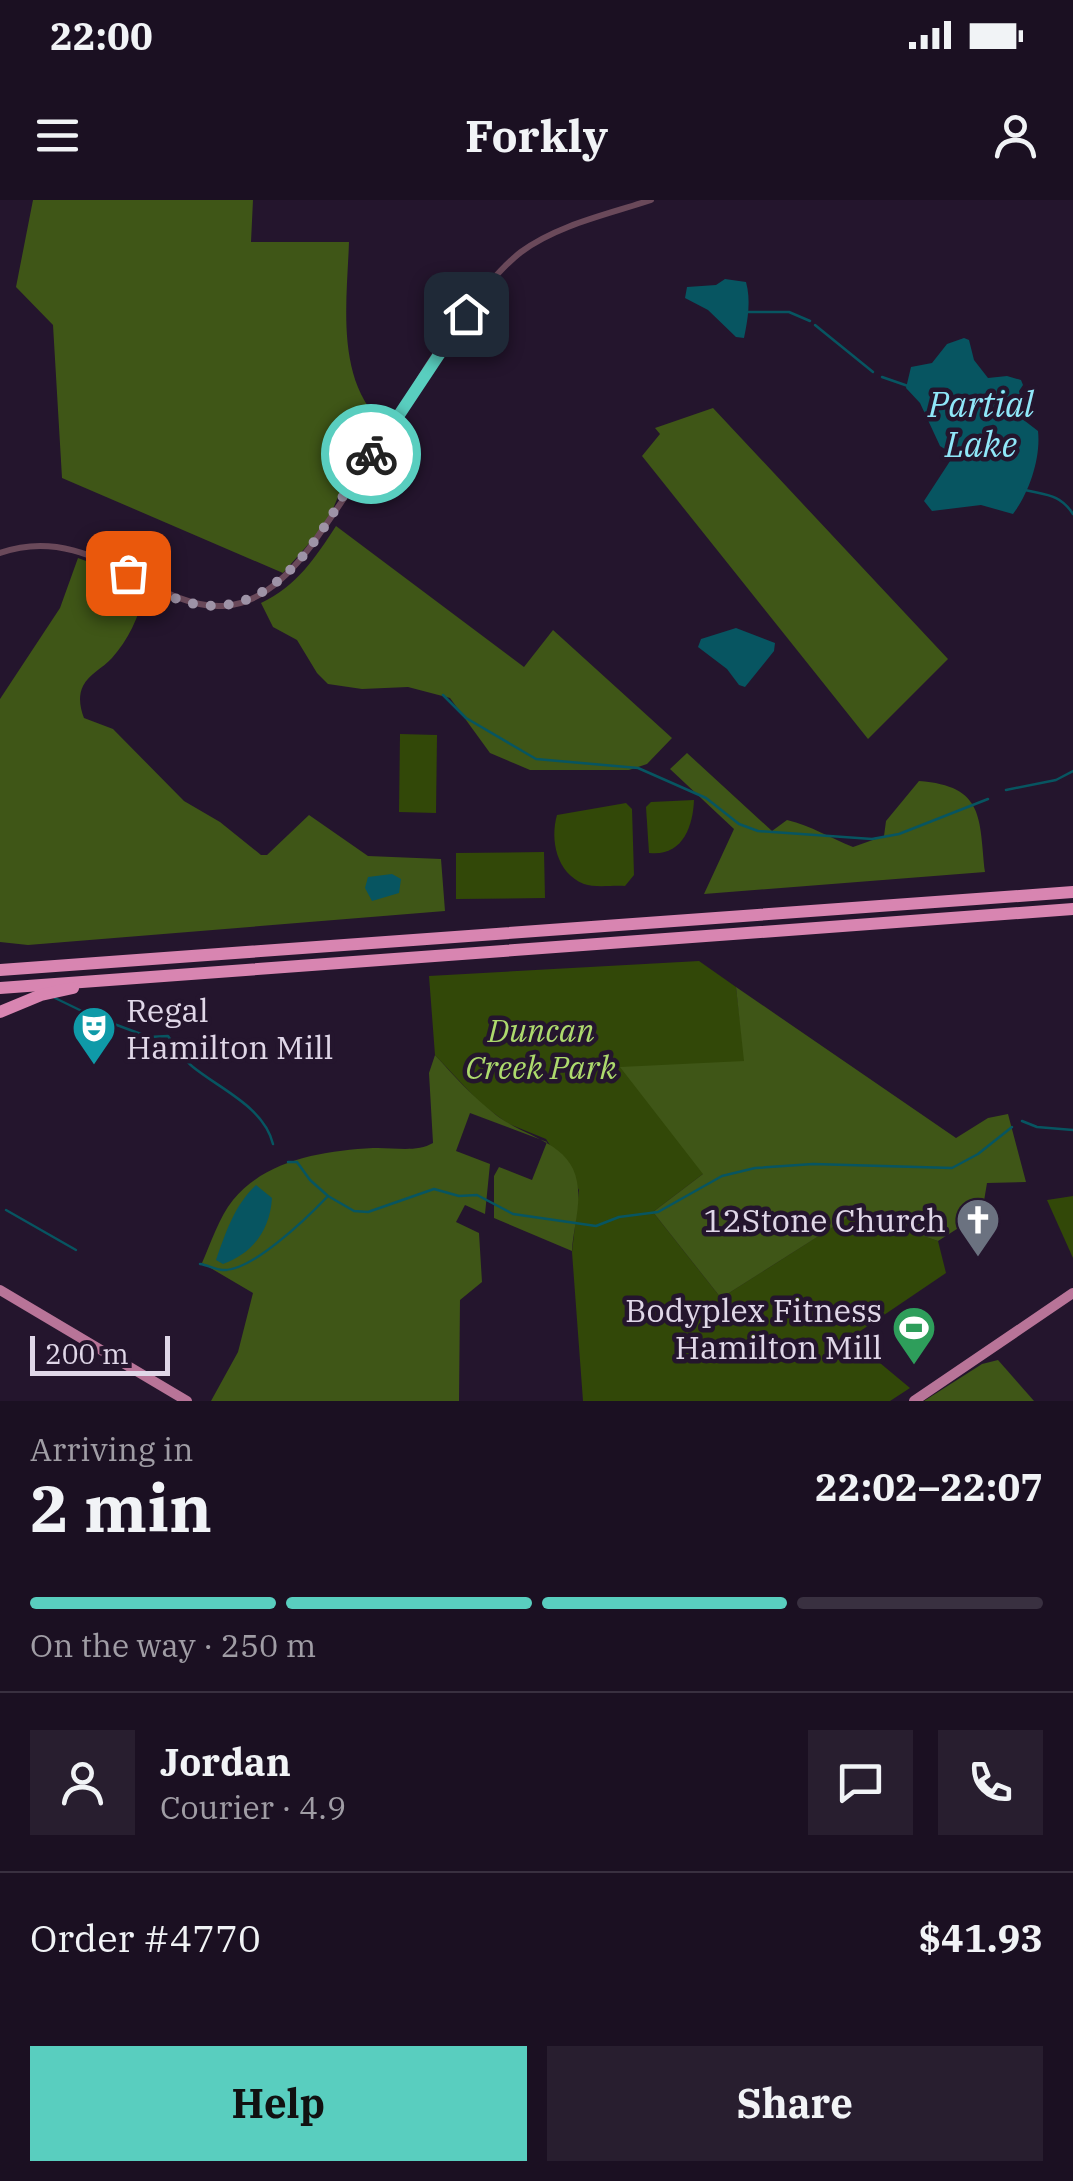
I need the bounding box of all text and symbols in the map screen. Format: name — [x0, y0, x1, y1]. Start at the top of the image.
text: 22:00 — [50, 11, 153, 60]
text: Forkly — [465, 106, 608, 164]
icon: menu — [30, 108, 85, 163]
icon: person — [988, 108, 1043, 163]
pin — [424, 272, 509, 357]
icon: home — [439, 287, 494, 342]
water label: Partial Lake — [927, 381, 1035, 467]
courier — [321, 404, 421, 504]
icon: bike — [344, 427, 399, 482]
pin — [86, 531, 171, 616]
icon: bag — [101, 546, 156, 601]
place label: Regal Hamilton Mill — [126, 989, 333, 1068]
theatre icon: Regal Hamilton Mill — [71, 1005, 117, 1066]
park label: Duncan Creek Park — [465, 1009, 617, 1088]
church icon: 12Stone Church — [955, 1197, 1001, 1258]
place label: 12Stone Church — [703, 1199, 946, 1241]
place label: Bodyplex Fitness Hamilton Mill — [625, 1289, 882, 1368]
sports icon: Bodyplex Fitness Hamilton Mill — [891, 1305, 937, 1366]
scale bar — [30, 1331, 170, 1376]
text: 200 m — [45, 1335, 129, 1372]
text: Arriving in — [30, 1428, 193, 1470]
text: 22:02–22:07 — [815, 1462, 1043, 1511]
text: 2 min — [30, 1465, 212, 1550]
text: On the way · 250 m — [30, 1624, 316, 1666]
button: person — [30, 1730, 135, 1835]
button: chat — [808, 1730, 913, 1835]
button: phone — [938, 1730, 1043, 1835]
text: Jordan — [160, 1737, 291, 1786]
text: Courier · 4.9 — [160, 1786, 346, 1828]
text: Order #4770 — [30, 1913, 261, 1962]
text: $41.93 — [918, 1913, 1043, 1962]
button: Help — [30, 2046, 527, 2161]
button: Share — [547, 2046, 1043, 2161]

